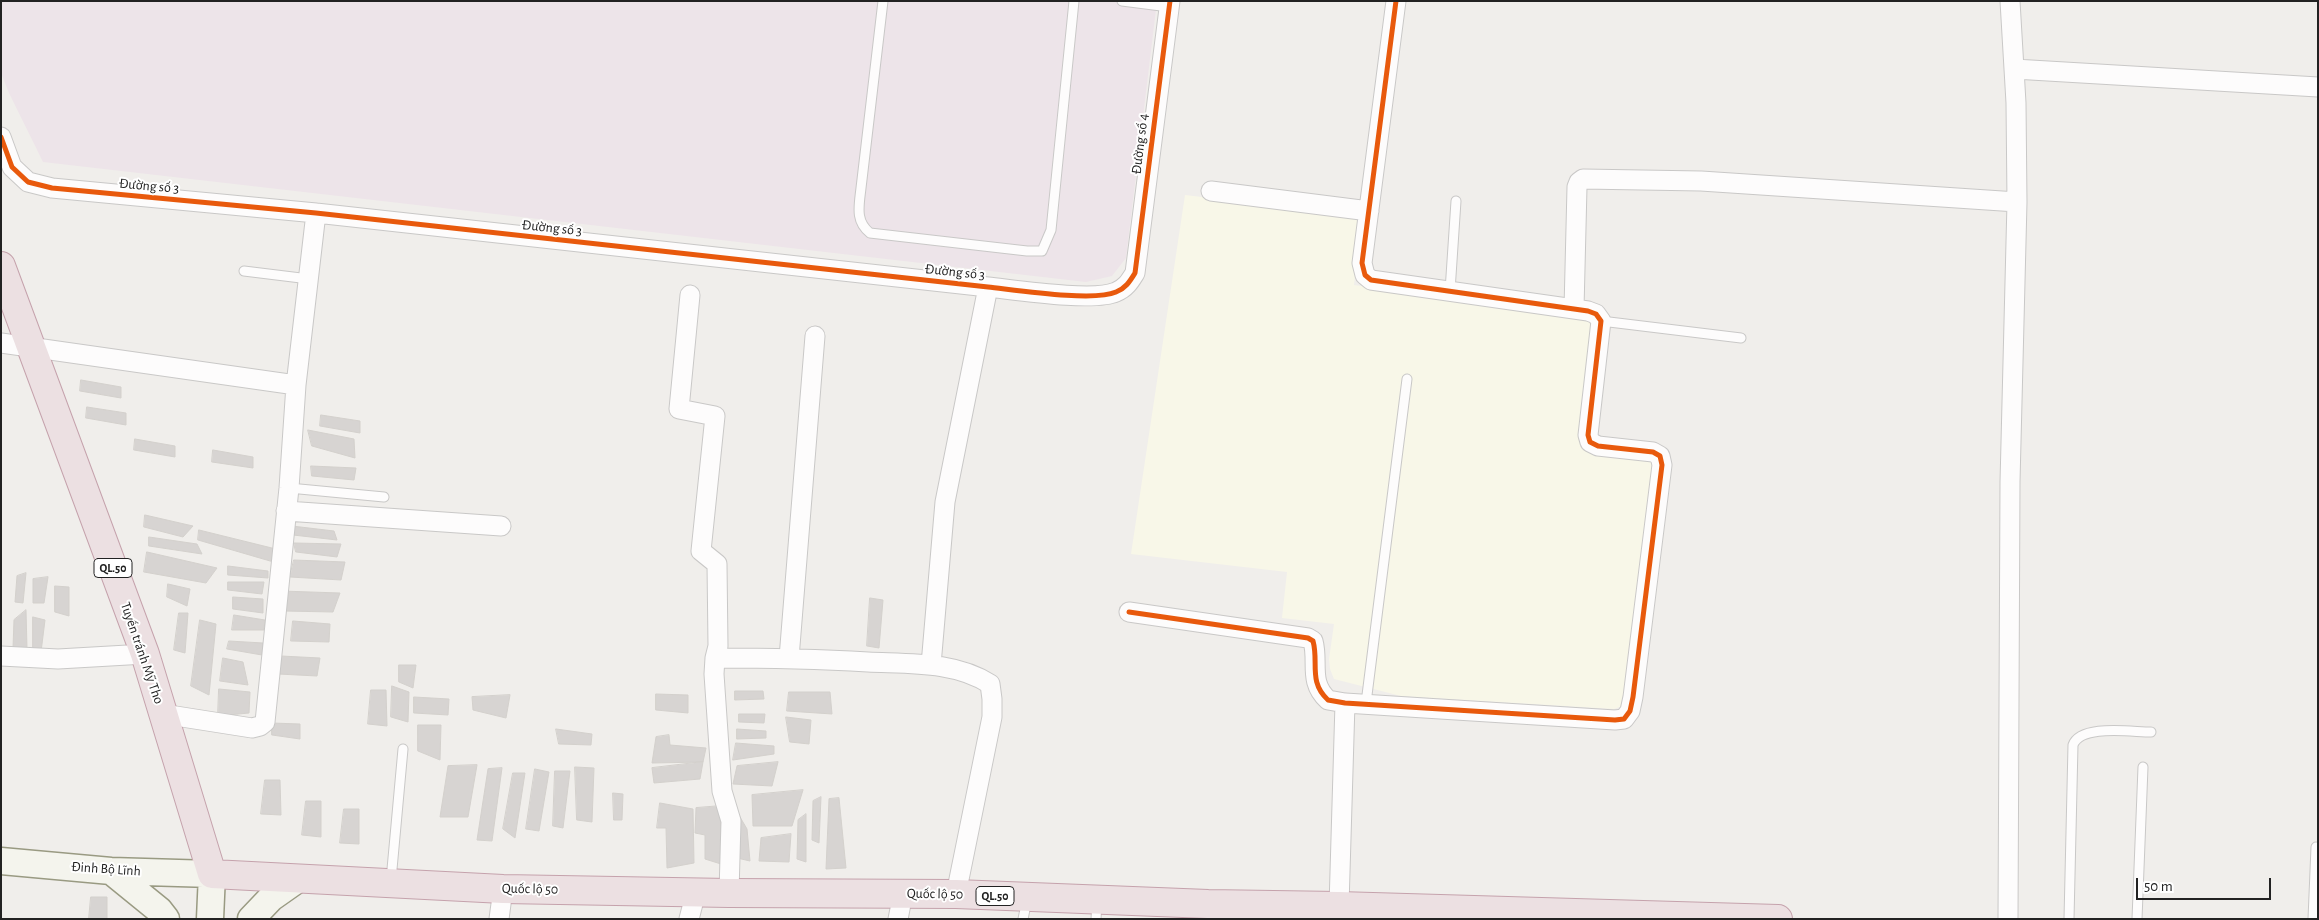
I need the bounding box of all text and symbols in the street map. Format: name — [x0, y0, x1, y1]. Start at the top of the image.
street label: Đường số 4 — [1128, 113, 1152, 175]
street label: Đường số 3 — [118, 175, 180, 197]
street label: Đường số 3 — [521, 216, 583, 240]
street label: Đường số 3 — [924, 260, 986, 284]
road number: QL.50 — [94, 558, 132, 578]
street label: Tuyến tránh Mỹ Tho — [117, 600, 167, 706]
street label: Đinh Bộ Lĩnh — [71, 858, 141, 880]
scale bar — [2139, 868, 2274, 900]
text: 50 m — [2144, 879, 2173, 894]
street label: Quốc lộ 50 — [502, 880, 558, 898]
street label: Quốc lộ 50 — [907, 885, 963, 903]
road number: QL.50 — [976, 886, 1014, 906]

